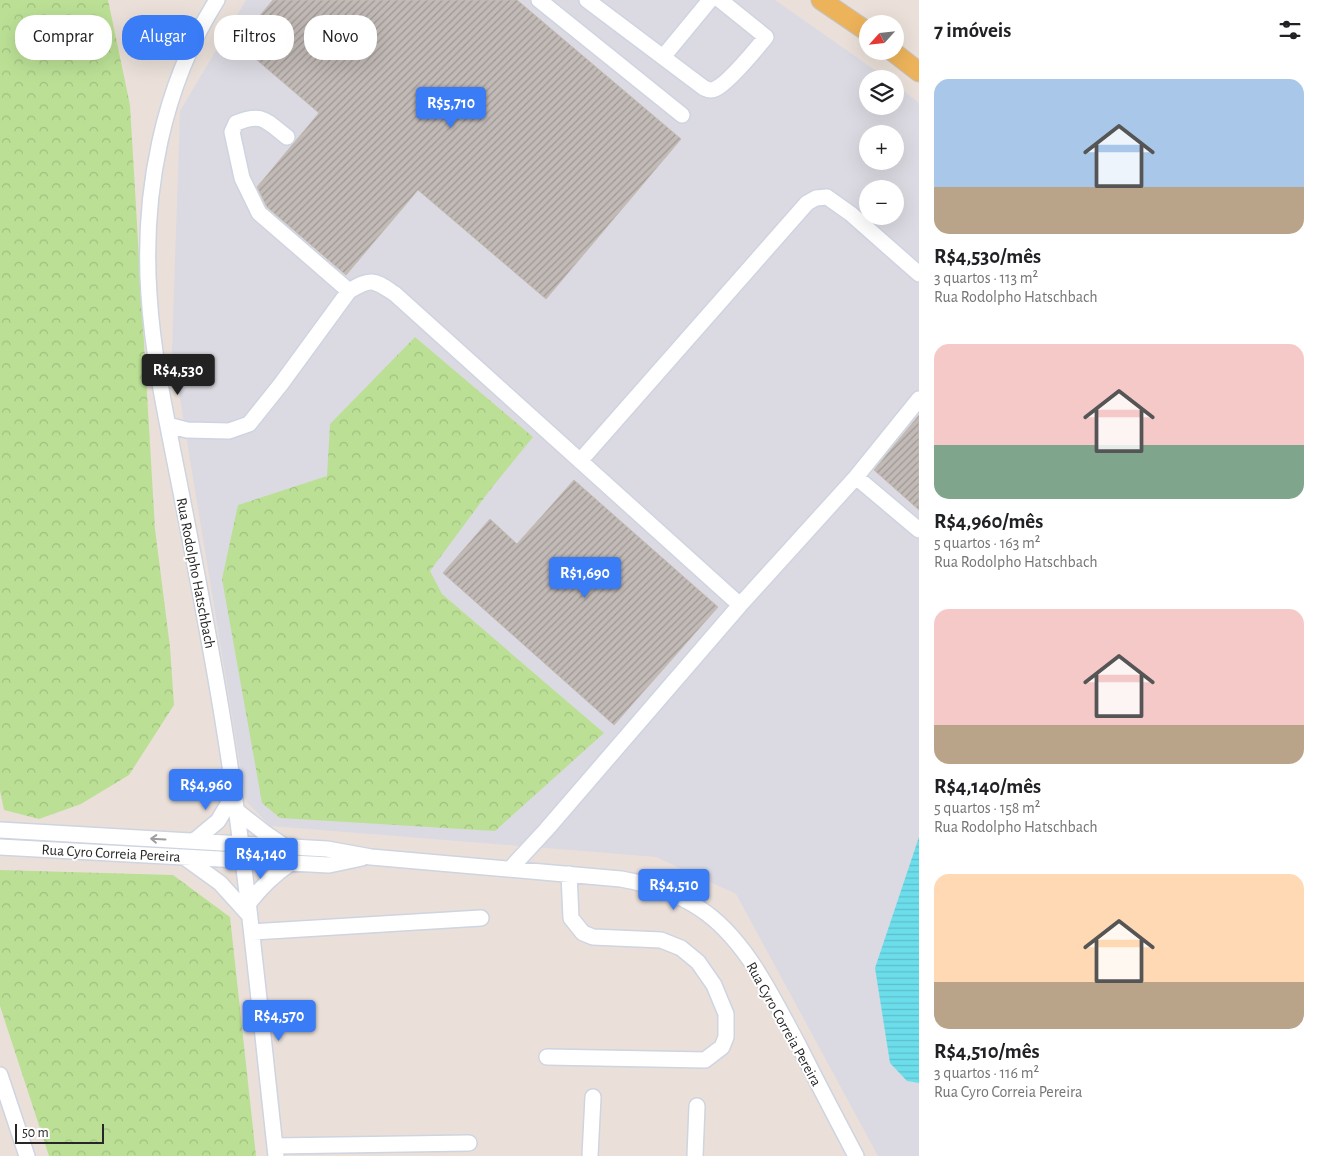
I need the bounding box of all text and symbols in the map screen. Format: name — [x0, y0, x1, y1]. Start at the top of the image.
chip: Comprar — [15, 15, 112, 60]
chip: Alugar — [122, 15, 204, 60]
chip: Filtros — [214, 15, 294, 60]
chip: Novo — [304, 15, 377, 60]
north arrow — [859, 15, 904, 60]
map controls — [859, 15, 904, 225]
icon: filters — [1276, 16, 1304, 44]
text: 7 imóveis — [934, 20, 1011, 41]
button: layers — [859, 70, 904, 115]
pin: R$5,710 — [405, 86, 497, 129]
text: R$5,710 — [427, 95, 475, 111]
icon: home — [1074, 111, 1164, 201]
button: + — [859, 125, 904, 170]
button: − — [859, 180, 904, 225]
text: R$4,530/mês — [934, 246, 1041, 267]
text: 3 quartos · 113 m² — [934, 270, 1038, 286]
text: Rua Rodolpho Hatschbach — [934, 289, 1098, 305]
pin: R$4,530 — [132, 354, 224, 396]
text: R$4,530 — [153, 362, 203, 378]
icon: home — [1074, 376, 1164, 466]
street label: Rua Rodolpho Hatschbach — [174, 496, 218, 650]
text: R$4,960/mês — [934, 511, 1043, 532]
text: 5 quartos · 163 m² — [934, 535, 1040, 551]
text: Rua Rodolpho Hatschbach — [934, 554, 1098, 570]
pin: R$1,690 — [539, 556, 631, 599]
text: R$1,690 — [560, 565, 610, 581]
icon: home — [1074, 641, 1164, 731]
pin: R$4,960 — [160, 768, 252, 811]
text: R$4,140/mês — [934, 776, 1041, 797]
text: R$4,960 — [180, 777, 232, 793]
text: 5 quartos · 158 m² — [934, 800, 1040, 816]
text: Rua Rodolpho Hatschbach — [934, 819, 1098, 835]
one-way arrow — [150, 835, 166, 844]
pin: R$4,140 — [215, 838, 307, 880]
street label: Rua Cyro Correia Pereira — [41, 842, 181, 865]
text: R$4,140 — [236, 846, 286, 862]
pin: R$4,510 — [628, 868, 720, 911]
text: R$4,510 — [649, 877, 699, 893]
icon: home — [1074, 906, 1164, 996]
street label: Rua Cyro Correia Pereira — [743, 960, 824, 1089]
pin: R$4,570 — [233, 1000, 325, 1042]
text: R$4,570 — [254, 1008, 304, 1024]
text: R$4,510/mês — [934, 1041, 1040, 1062]
text: 3 quartos · 116 m² — [934, 1065, 1039, 1081]
text: Rua Cyro Correia Pereira — [934, 1084, 1083, 1100]
scale bar — [15, 1121, 104, 1144]
text: 50 m — [22, 1126, 49, 1140]

